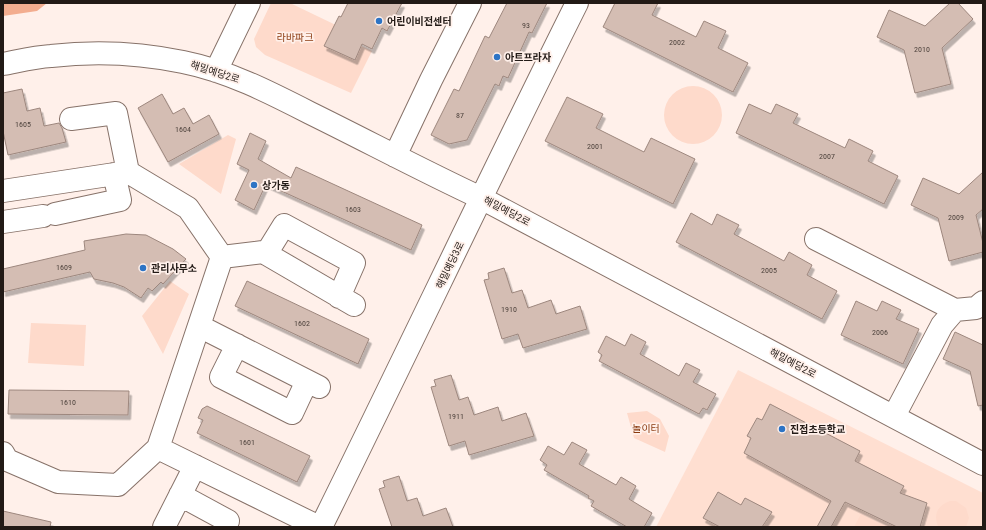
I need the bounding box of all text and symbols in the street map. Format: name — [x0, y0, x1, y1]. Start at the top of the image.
marker: 어린이비전센터 — [374, 16, 384, 26]
place label: 어린이비전센터 — [387, 16, 451, 27]
house number: 93 — [522, 21, 530, 30]
park label: 라바파크 — [277, 32, 313, 43]
house number: 2002 — [669, 38, 685, 47]
house number: 2010 — [914, 45, 930, 54]
marker: 아트프라자 — [492, 52, 502, 62]
place label: 아트프라자 — [505, 52, 552, 63]
street label: 해밀예당2로 — [189, 59, 241, 85]
house number: 87 — [456, 111, 464, 120]
house number: 1605 — [15, 120, 31, 129]
house number: 1604 — [175, 125, 191, 134]
house number: 2001 — [587, 142, 603, 151]
house number: 2007 — [819, 152, 835, 161]
marker: 상가동 — [249, 180, 259, 190]
place label: 상가동 — [262, 180, 290, 191]
street label: 해밀예당2로 — [482, 194, 532, 228]
house number: 1603 — [345, 205, 361, 214]
house number: 2009 — [948, 213, 964, 222]
street label: 해밀예당3로 — [434, 240, 466, 290]
house number: 1609 — [56, 263, 72, 272]
marker: 관리사무소 — [138, 263, 148, 273]
place label: 관리사무소 — [151, 263, 197, 274]
house number: 2005 — [761, 266, 777, 275]
house number: 1910 — [501, 305, 517, 314]
house number: 1602 — [294, 319, 310, 328]
house number: 2006 — [872, 328, 888, 337]
street label: 해밀예당2로 — [768, 346, 818, 380]
house number: 1610 — [60, 398, 76, 407]
house number: 1911 — [448, 412, 464, 421]
park label: 놀이터 — [632, 423, 660, 434]
place label: 진접초등학교 — [790, 423, 845, 435]
marker: 진접초등학교 — [777, 424, 787, 434]
house number: 1601 — [239, 438, 255, 447]

